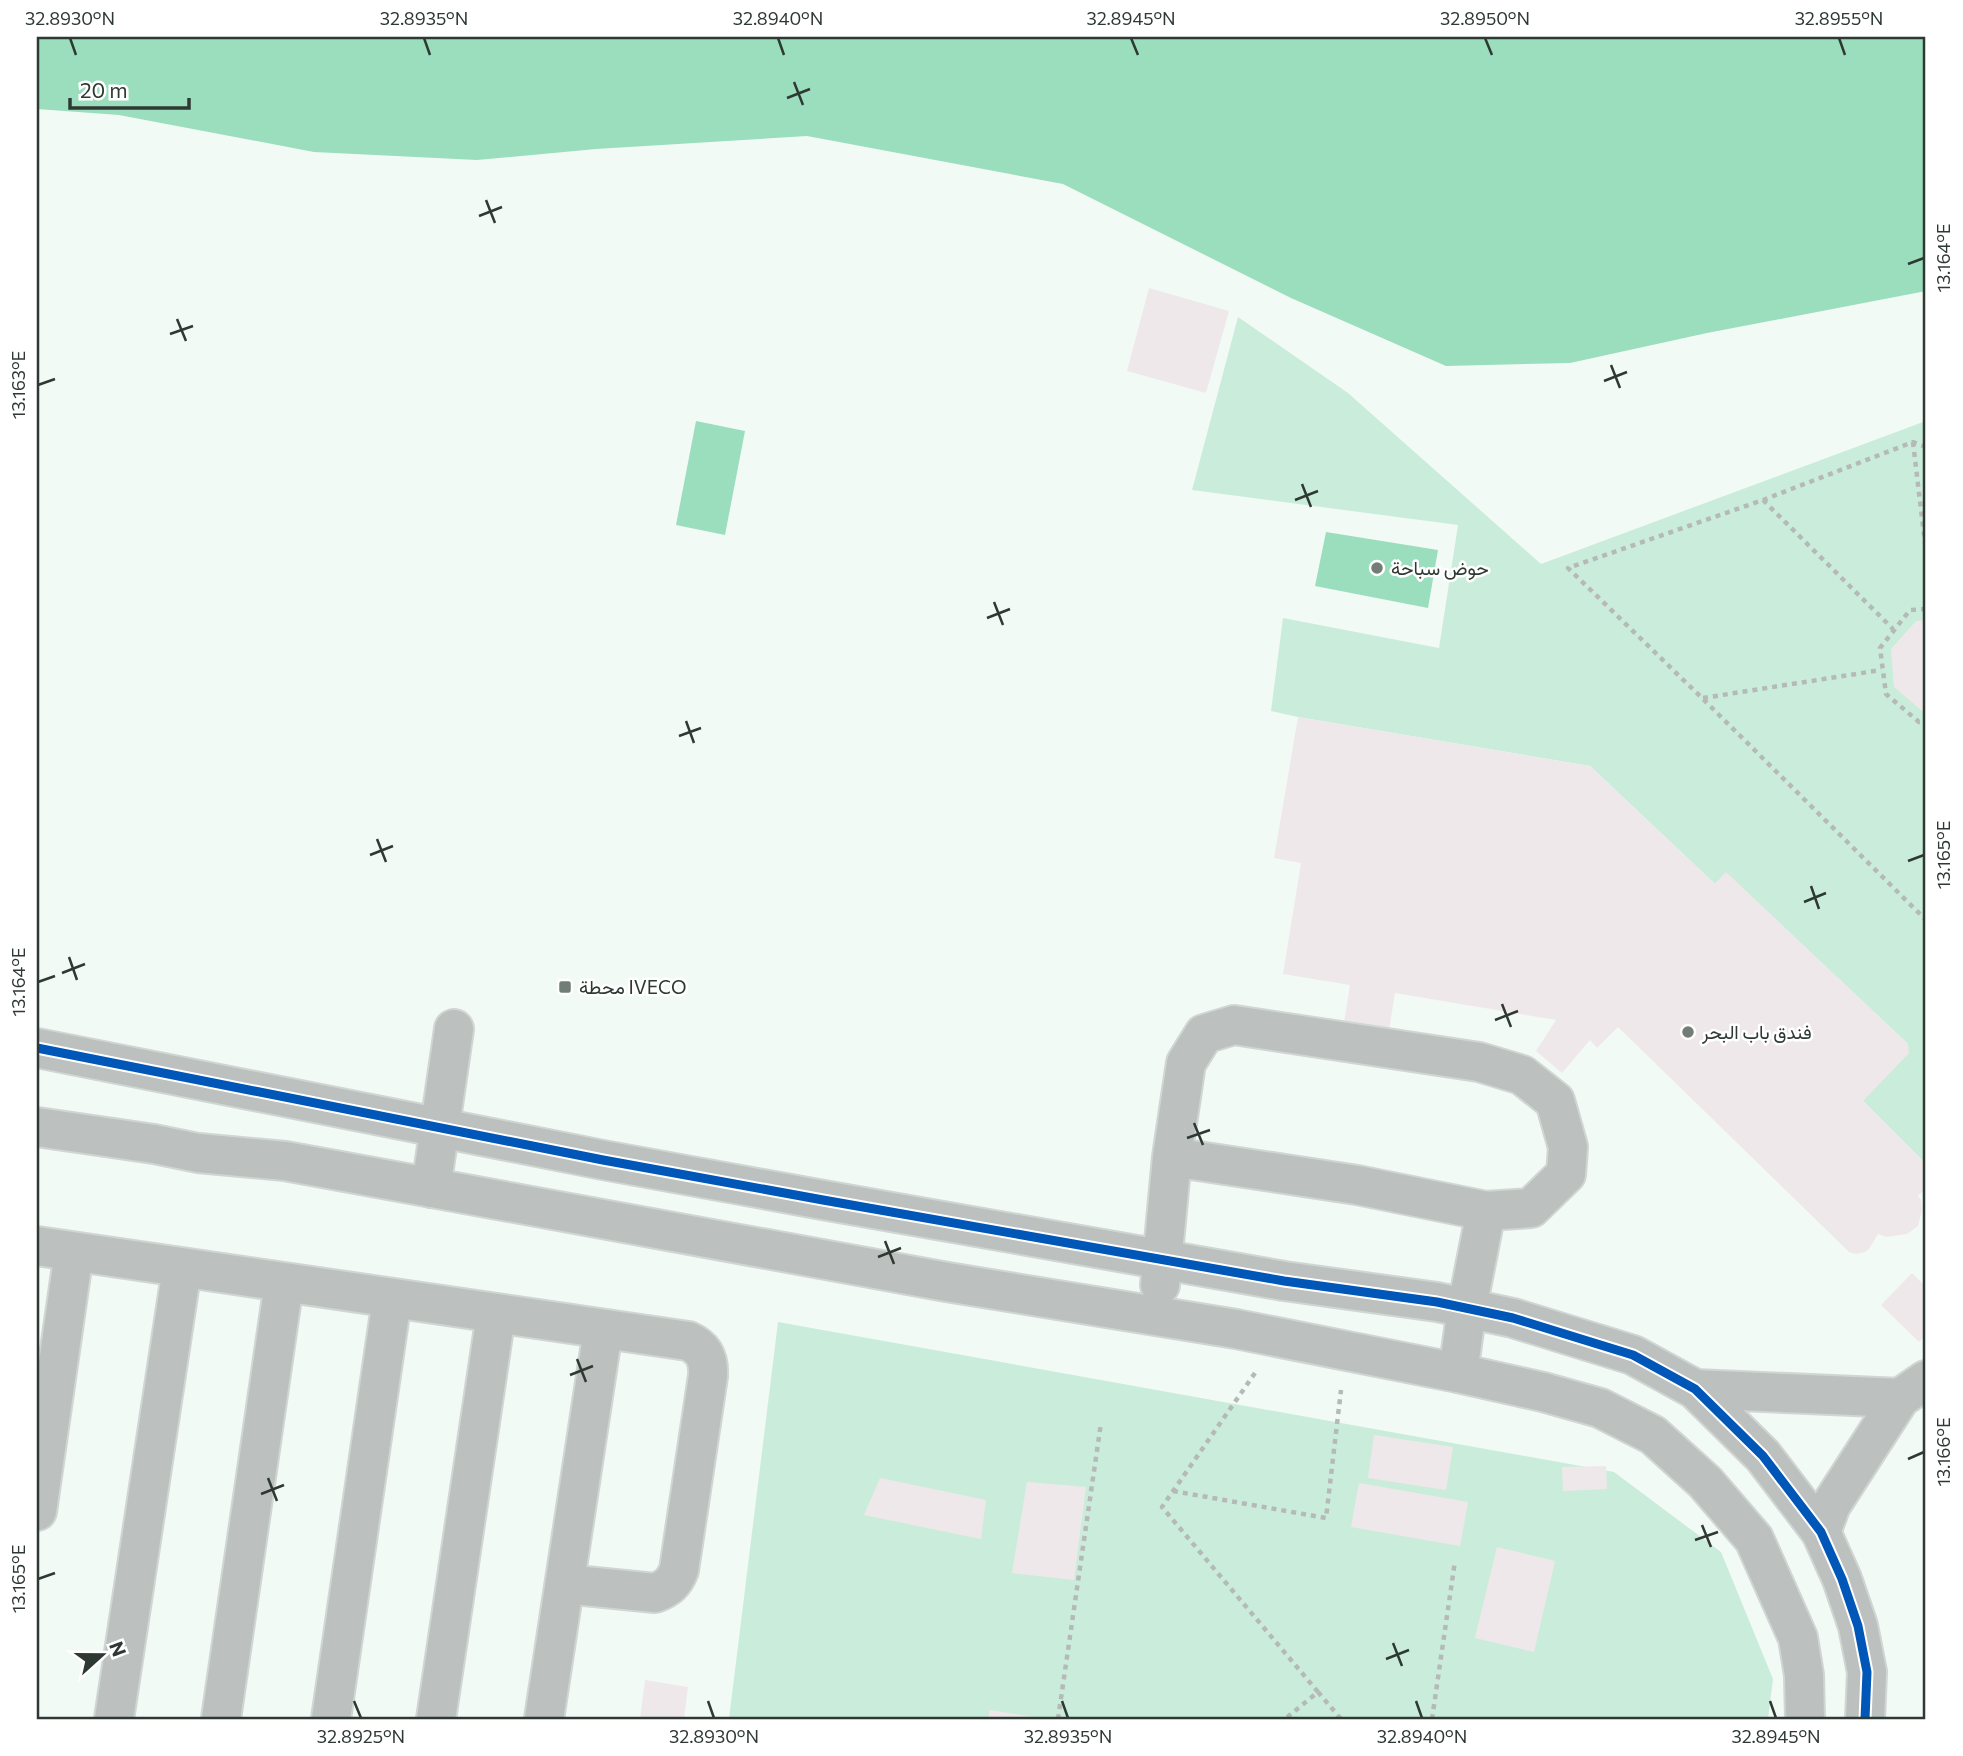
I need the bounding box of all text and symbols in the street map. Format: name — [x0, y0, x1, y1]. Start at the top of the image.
text: 32.8930°N — [25, 7, 115, 29]
text: 32.8935°N — [380, 7, 468, 29]
text: 32.8940°N — [733, 7, 823, 29]
text: 32.8945°N — [1086, 7, 1176, 29]
text: 32.8950°N — [1440, 7, 1530, 29]
text: 32.8955°N — [1795, 7, 1883, 29]
scale bar — [70, 66, 189, 110]
text: 20 m — [80, 77, 128, 102]
text: 13.164°E — [1932, 223, 1954, 293]
text: 13.163°E — [7, 351, 29, 419]
place label: حوض سباحة — [1391, 556, 1489, 580]
marker: حوض سباحة — [1369, 560, 1385, 576]
text: 13.165°E — [1932, 821, 1954, 889]
text: 13.164°E — [7, 947, 29, 1017]
place label: محطة IVECO — [579, 975, 687, 998]
marker: محطة IVECO — [557, 979, 573, 995]
place label: فندق باب البحر — [1701, 1020, 1812, 1044]
marker: فندق باب البحر — [1680, 1024, 1696, 1040]
text: 13.166°E — [1932, 1417, 1954, 1487]
text: 13.165°E — [7, 1545, 29, 1613]
north arrow — [66, 1620, 136, 1690]
text: N — [105, 1638, 132, 1660]
text: 32.8925°N — [317, 1725, 405, 1747]
text: 32.8930°N — [669, 1725, 759, 1747]
text: 32.8935°N — [1024, 1725, 1112, 1747]
text: 32.8940°N — [1377, 1725, 1467, 1747]
text: 32.8945°N — [1731, 1725, 1821, 1747]

